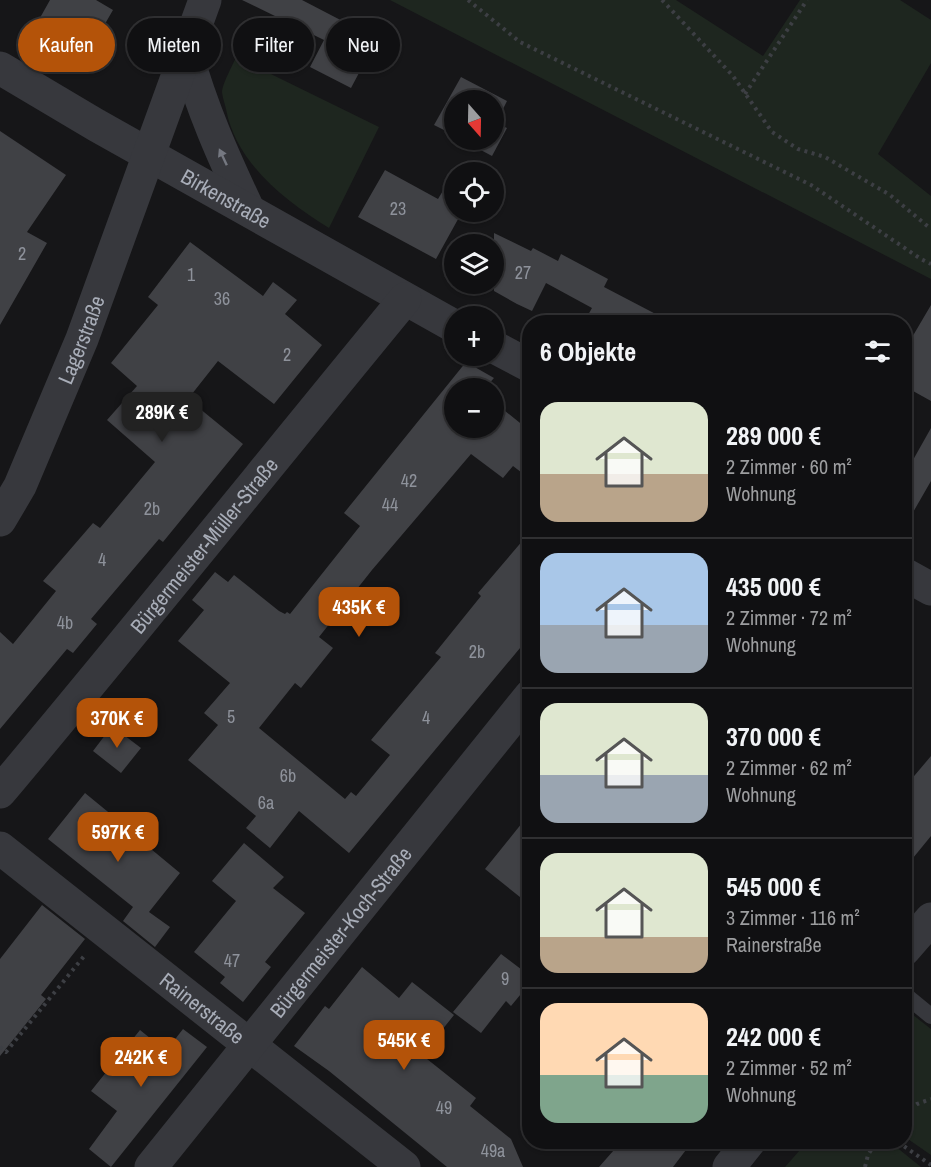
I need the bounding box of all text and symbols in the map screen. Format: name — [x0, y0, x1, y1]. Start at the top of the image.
chip: Kaufen — [18, 18, 115, 72]
chip: Mieten — [127, 18, 221, 72]
chip: Filter — [233, 18, 314, 72]
chip: Neu — [326, 18, 400, 72]
north arrow — [444, 90, 504, 150]
map controls — [444, 90, 504, 438]
one-way arrow — [218, 147, 228, 165]
street label: Birkenstraße — [176, 161, 276, 235]
button: locate — [444, 162, 504, 222]
house number: 23 — [390, 196, 406, 221]
button: layers — [444, 234, 504, 294]
house number: 2 — [18, 241, 26, 266]
house number: 27 — [515, 260, 531, 285]
house number: 1 — [187, 262, 196, 287]
house number: 36 — [214, 286, 230, 311]
street label: Lagerstraße — [50, 291, 111, 388]
button: + — [444, 306, 504, 366]
text: 6 Objekte — [540, 334, 636, 369]
icon: filters — [861, 335, 894, 368]
house number: 2 — [283, 342, 291, 367]
button: − — [444, 378, 504, 438]
pin: 289K € — [113, 392, 211, 443]
text: 289K € — [136, 398, 188, 425]
text: 289 000 € — [726, 418, 821, 453]
icon: home — [588, 426, 660, 498]
street label: Bürgermeister-Müller-Straße — [123, 451, 284, 639]
text: 2 Zimmer · 60 m² — [726, 453, 852, 480]
house number: 42 — [401, 468, 417, 493]
text: Wohnung — [726, 480, 796, 507]
house number: 44 — [382, 492, 398, 517]
house number: 2b — [144, 496, 160, 521]
house number: 4 — [98, 547, 106, 572]
text: 435 000 € — [726, 569, 821, 604]
icon: home — [588, 577, 660, 649]
pin: 435K € — [310, 587, 408, 638]
text: 435K € — [333, 593, 385, 620]
text: 2 Zimmer · 72 m² — [726, 604, 852, 631]
house number: 4b — [57, 610, 73, 635]
text: Wohnung — [726, 631, 796, 658]
house number: 2b — [469, 639, 485, 664]
pin: 370K € — [68, 698, 166, 749]
text: 370K € — [91, 704, 143, 731]
house number: 5 — [227, 704, 235, 729]
house number: 4 — [422, 705, 430, 730]
text: 370 000 € — [726, 719, 821, 754]
icon: home — [588, 727, 660, 799]
text: 2 Zimmer · 62 m² — [726, 754, 852, 781]
house number: 6b — [280, 763, 296, 788]
text: Wohnung — [726, 781, 796, 808]
house number: 6a — [258, 790, 274, 815]
pin: 597K € — [69, 812, 167, 863]
text: 597K € — [92, 818, 144, 845]
street label: Bürgermeister-Koch-Straße — [263, 840, 418, 1023]
text: 545 000 € — [726, 869, 821, 904]
icon: home — [588, 877, 660, 949]
text: 3 Zimmer · 116 m² — [726, 904, 860, 931]
text: Rainerstraße — [726, 931, 822, 958]
house number: 47 — [224, 948, 240, 973]
street label: Rainerstraße — [154, 965, 251, 1050]
house number: 9 — [501, 966, 509, 991]
text: 242 000 € — [726, 1019, 821, 1054]
pin: 545K € — [355, 1020, 453, 1071]
text: 545K € — [378, 1026, 430, 1053]
icon: home — [588, 1027, 660, 1099]
pin: 242K € — [92, 1037, 190, 1088]
text: 242K € — [115, 1043, 167, 1070]
text: 2 Zimmer · 52 m² — [726, 1054, 852, 1081]
text: Wohnung — [726, 1081, 796, 1108]
house number: 49 — [436, 1095, 452, 1120]
house number: 49a — [481, 1138, 505, 1163]

